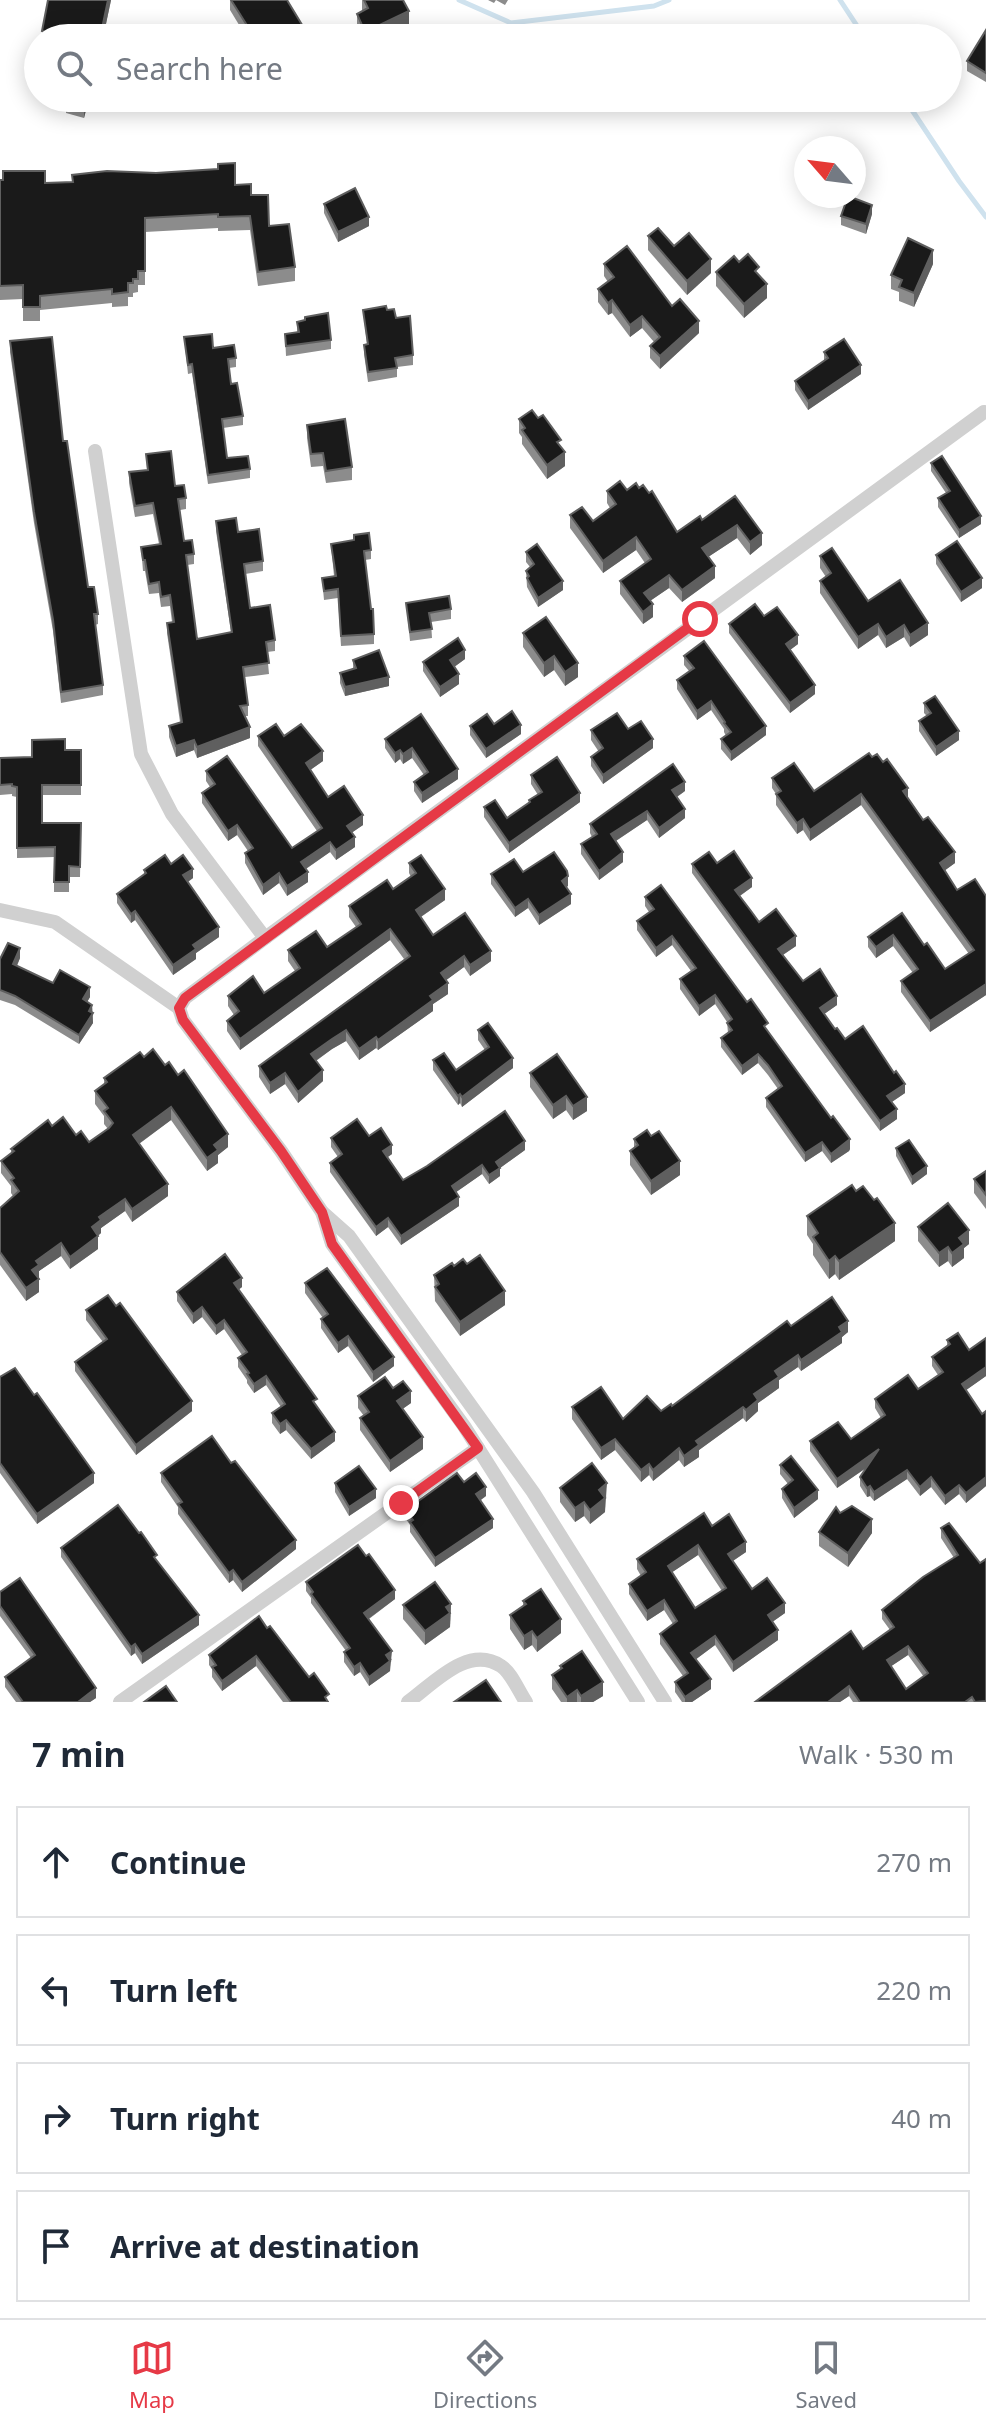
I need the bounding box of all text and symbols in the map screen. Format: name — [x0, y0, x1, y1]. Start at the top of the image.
search box — [24, 24, 962, 112]
icon: search — [52, 46, 96, 90]
text: Search here — [116, 48, 283, 89]
north arrow — [794, 136, 866, 208]
route start — [682, 601, 718, 637]
route end — [383, 1485, 419, 1521]
text: 7 min — [32, 1731, 126, 1777]
text: Walk · 530 m — [799, 1736, 954, 1772]
icon: ahead — [34, 1840, 78, 1884]
text: Continue — [110, 1842, 246, 1883]
text: 270 m — [876, 1844, 952, 1880]
icon: left — [34, 1968, 78, 2012]
text: Turn left — [110, 1970, 238, 2011]
text: 220 m — [876, 1972, 952, 2008]
icon: right — [34, 2096, 78, 2140]
text: Turn right — [110, 2098, 260, 2139]
text: 40 m — [891, 2100, 952, 2136]
icon: arrive — [34, 2224, 78, 2268]
text: Arrive at destination — [110, 2226, 420, 2267]
tab: Map — [129, 2336, 175, 2414]
tab: Directions — [433, 2336, 537, 2414]
tab: Saved — [795, 2336, 857, 2414]

